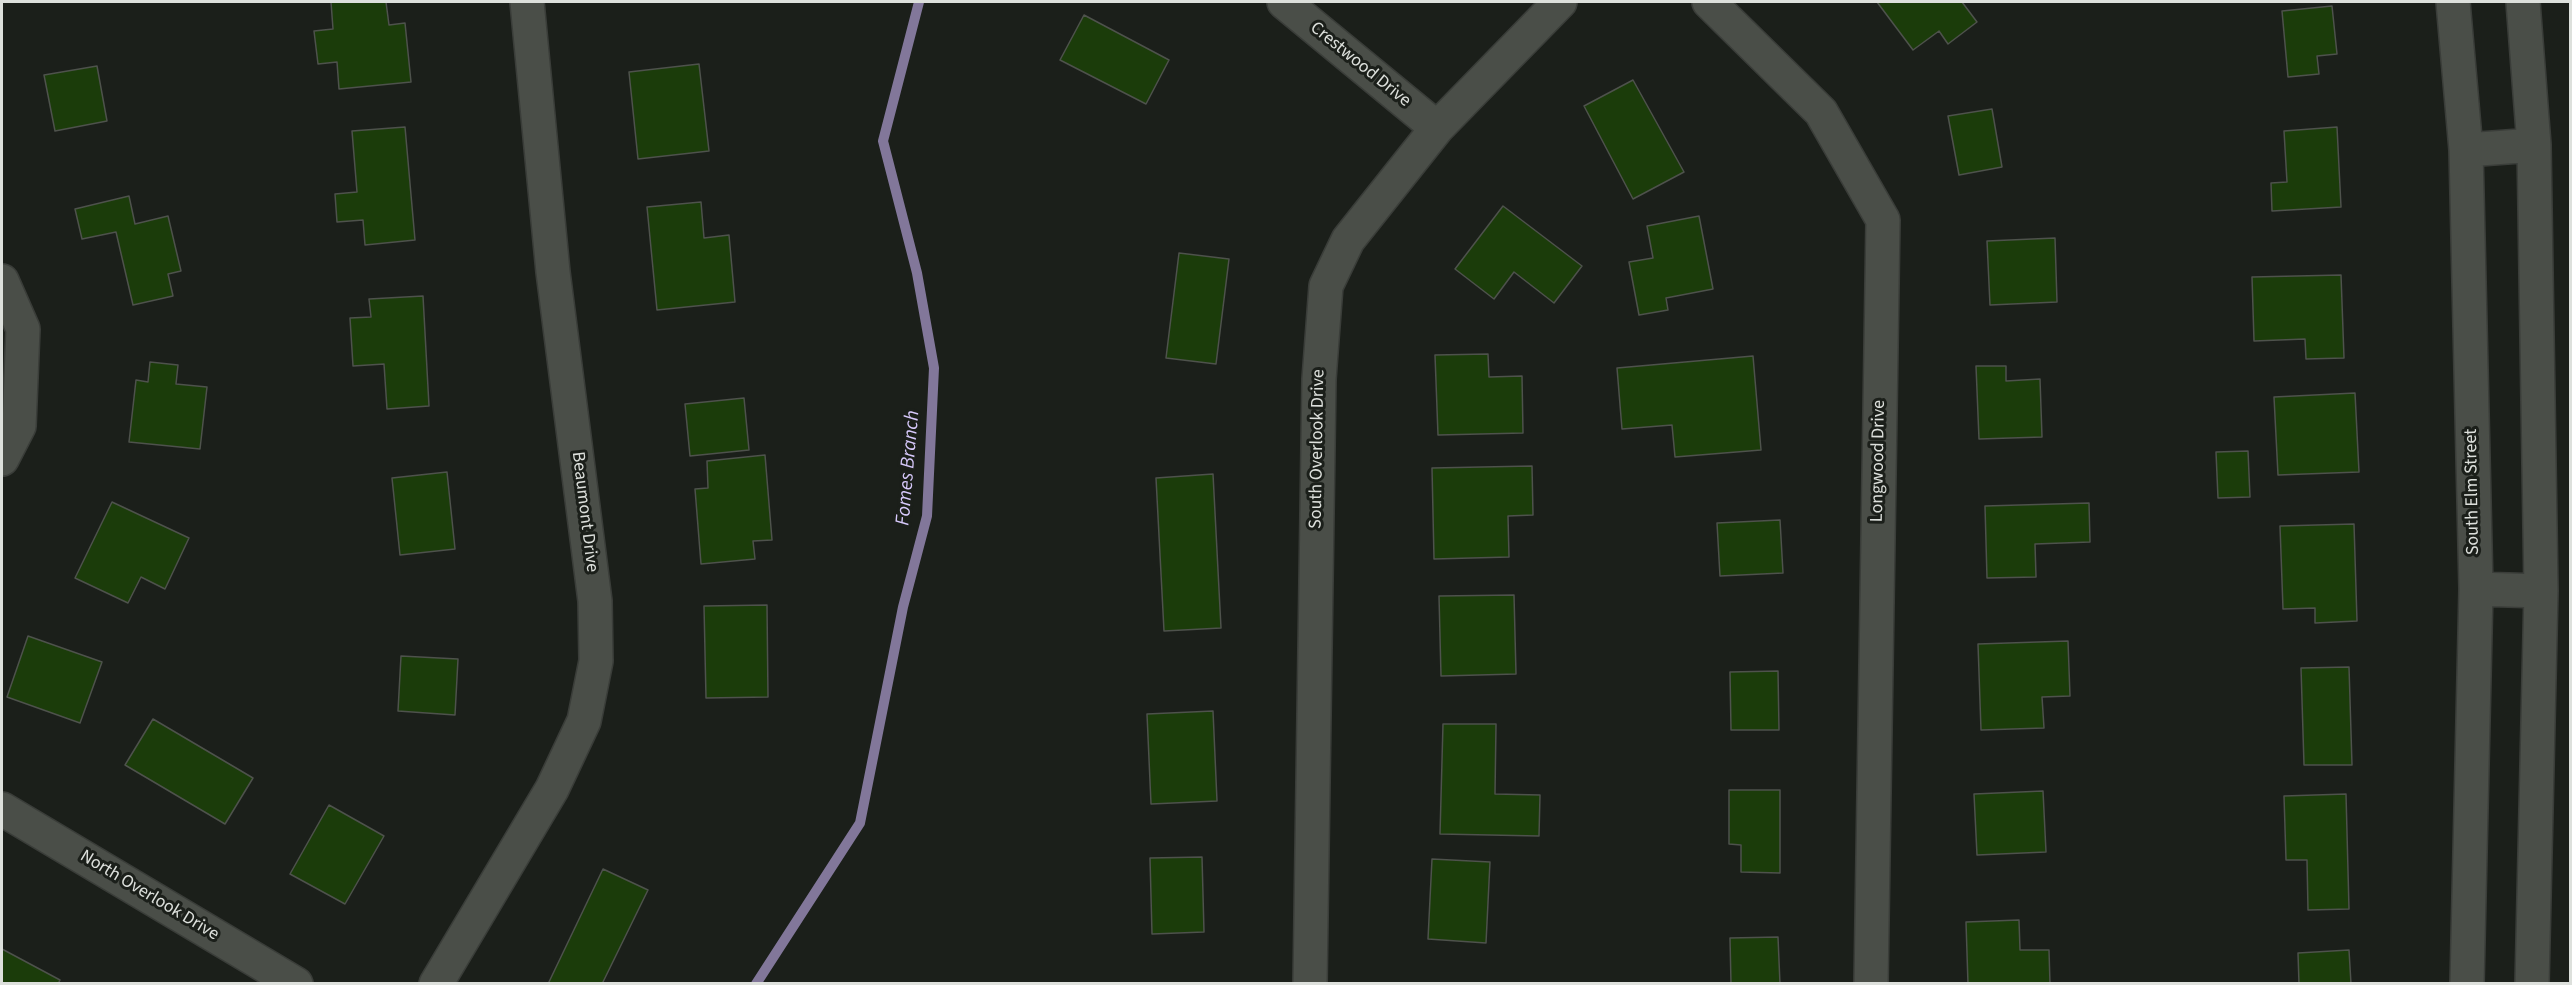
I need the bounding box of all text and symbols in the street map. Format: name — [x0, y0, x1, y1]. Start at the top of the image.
street label: Crestwood Drive — [1305, 18, 1415, 112]
street label: South Overlook Drive — [1306, 369, 1330, 529]
street label: Longwood Drive — [1867, 400, 1891, 522]
water label: Fomes Branch — [892, 409, 926, 527]
street label: South Elm Street — [2461, 429, 2485, 555]
street label: Beaumont Drive — [566, 450, 602, 574]
street label: North Overlook Drive — [76, 846, 222, 946]

